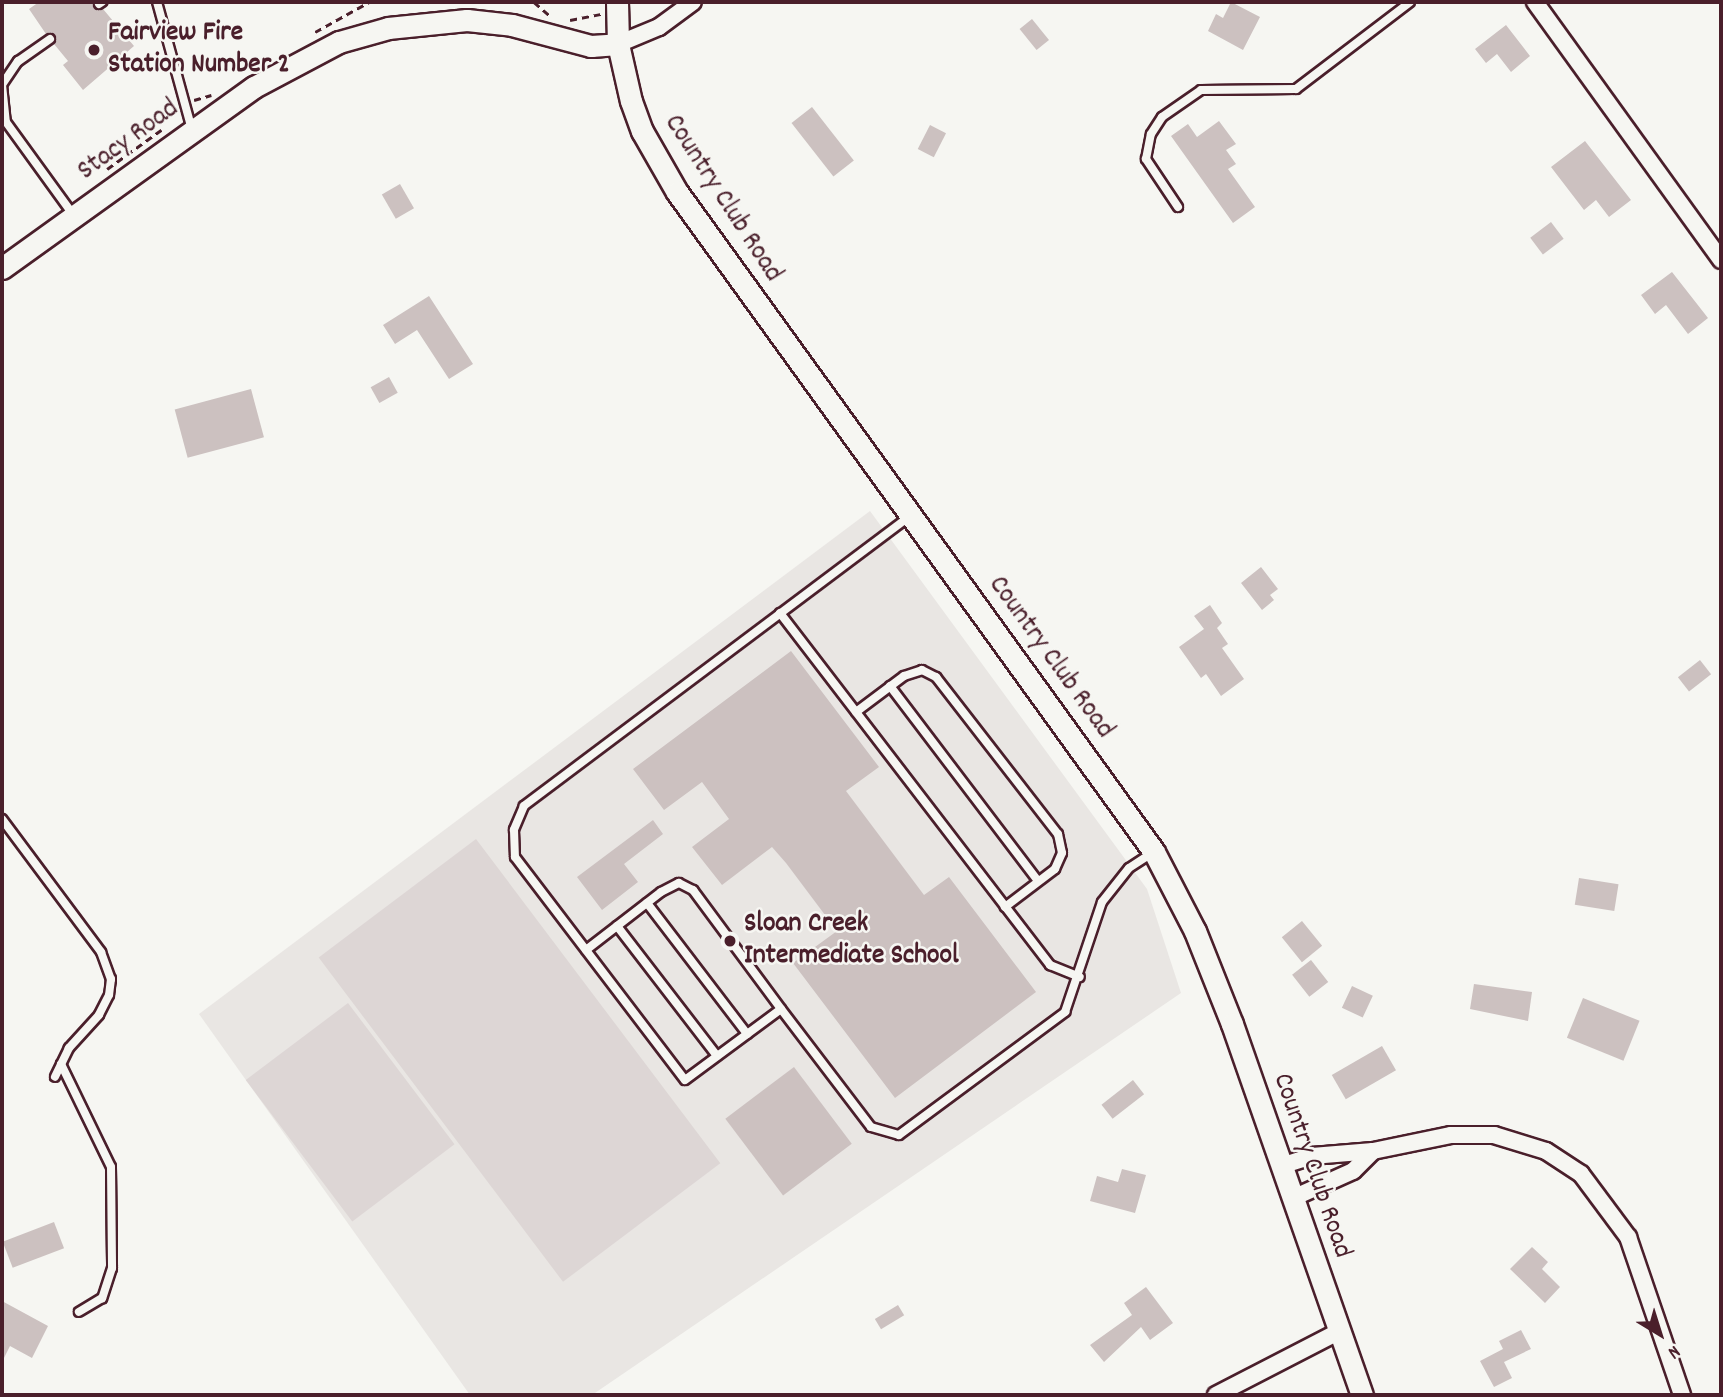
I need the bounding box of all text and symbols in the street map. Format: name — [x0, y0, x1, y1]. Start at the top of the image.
place label: Fairview Fire Station Number 2 — [108, 17, 290, 83]
marker: Fairview Fire Station Number 2 — [86, 42, 102, 58]
street label: Stacy Road — [72, 93, 186, 189]
street label: Country Club Road — [655, 109, 789, 289]
street label: Country Club Road — [980, 570, 1120, 746]
place label: Sloan Creek Intermediate School — [744, 908, 959, 974]
marker: Sloan Creek Intermediate School — [722, 933, 738, 949]
street label: Country Club Road — [1264, 1069, 1358, 1263]
north arrow — [1625, 1299, 1695, 1369]
text: N — [1661, 1337, 1685, 1364]

